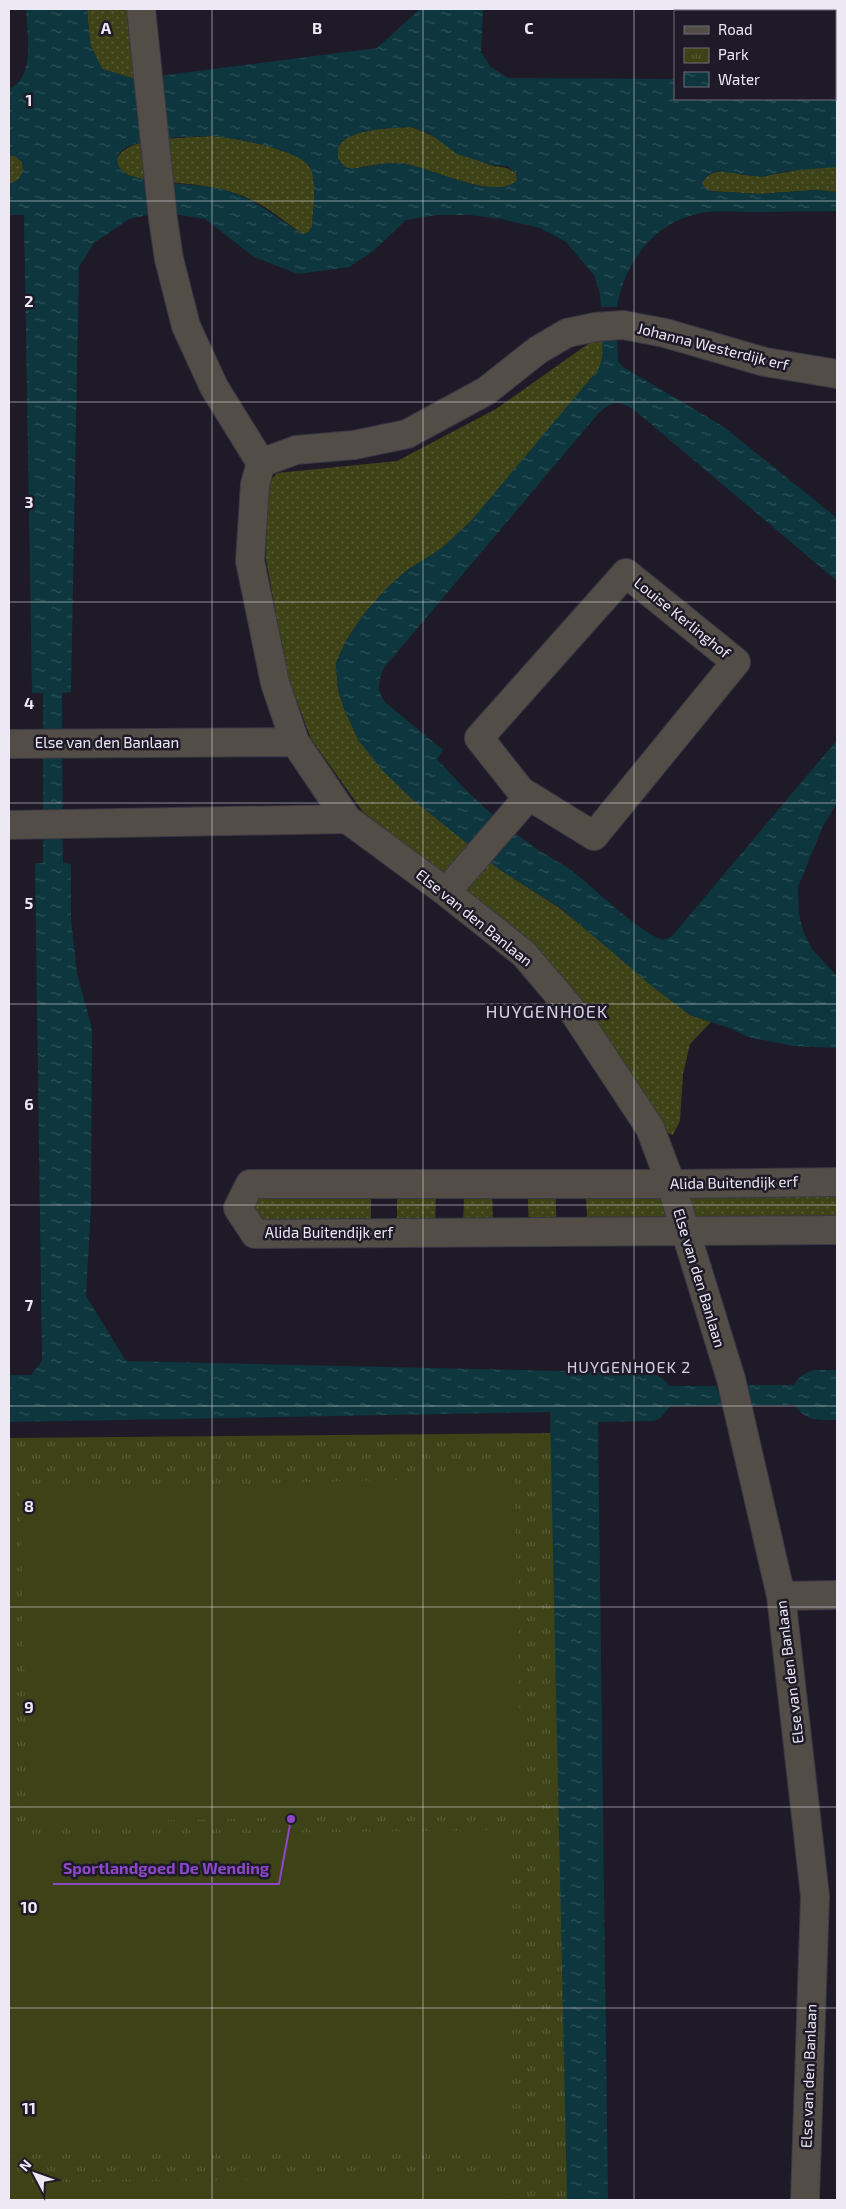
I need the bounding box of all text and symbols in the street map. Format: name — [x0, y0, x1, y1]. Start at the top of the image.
legend — [674, 10, 836, 100]
text: A — [101, 18, 112, 37]
text: B — [312, 18, 322, 37]
text: C — [524, 18, 534, 37]
text: Road — [718, 20, 753, 38]
text: Park — [718, 45, 749, 63]
text: Water — [718, 70, 760, 88]
text: 1 — [26, 90, 32, 109]
text: 2 — [24, 291, 34, 310]
street label: Johanna Westerdijk erf — [635, 319, 791, 375]
text: 3 — [24, 492, 34, 511]
street label: Louise Kerlinghof — [631, 573, 735, 662]
text: 4 — [24, 693, 34, 712]
street label: Else van den Banlaan — [35, 733, 179, 751]
street label: Else van den Banlaan — [413, 865, 536, 970]
text: 5 — [25, 893, 34, 912]
district label: HUYGENHOEK — [486, 1000, 608, 1022]
text: 6 — [24, 1094, 34, 1113]
street label: Alida Buitendijk erf — [670, 1172, 799, 1193]
street label: Else van den Banlaan — [670, 1206, 730, 1349]
street label: Alida Buitendijk erf — [265, 1223, 393, 1242]
text: 7 — [25, 1295, 34, 1314]
district label: HUYGENHOEK 2 — [567, 1357, 691, 1376]
text: 8 — [24, 1496, 34, 1515]
street label: Else van den Banlaan — [771, 1599, 807, 1745]
text: 9 — [24, 1697, 34, 1716]
callout: Sportlandgoed De Wending — [53, 1853, 279, 1884]
text: Sportlandgoed De Wending — [63, 1858, 270, 1877]
text: 10 — [20, 1897, 38, 1916]
street label: Else van den Banlaan — [796, 2004, 820, 2148]
text: 11 — [22, 2098, 36, 2117]
north arrow — [10, 2149, 60, 2199]
text: N — [15, 2156, 35, 2175]

